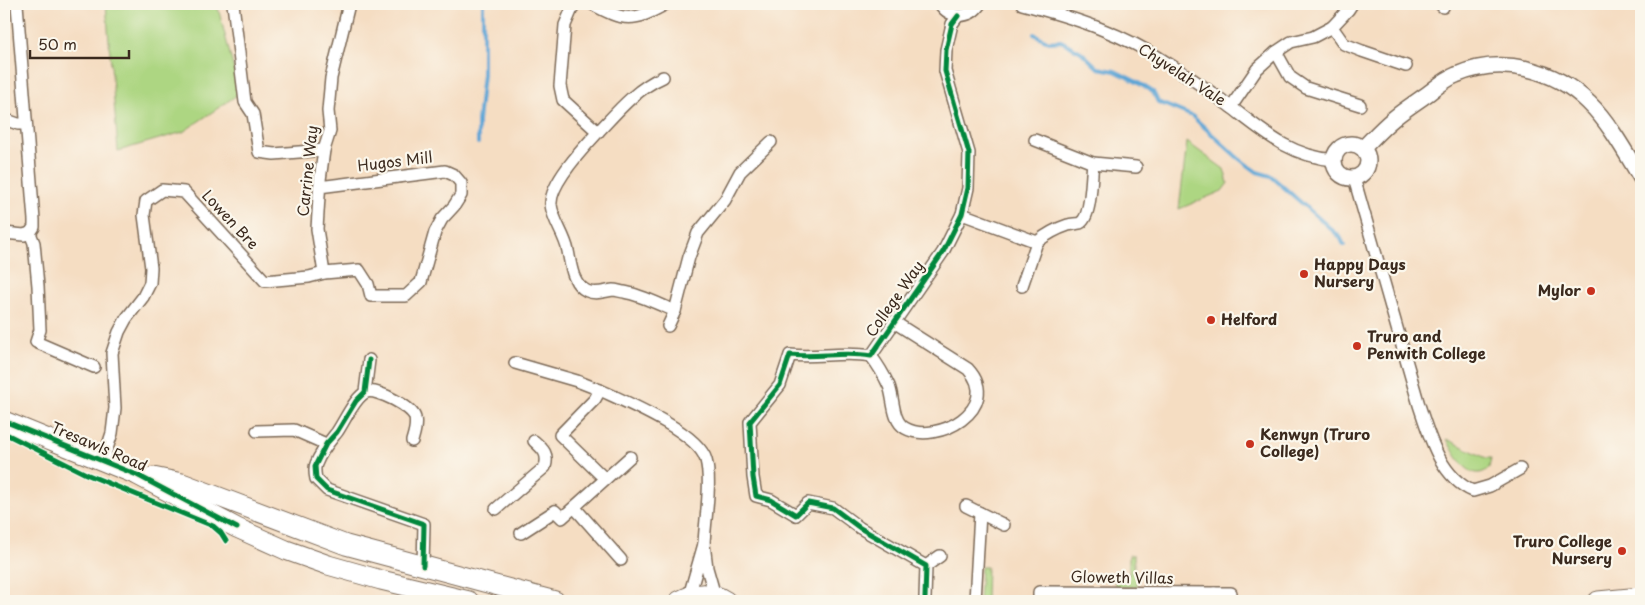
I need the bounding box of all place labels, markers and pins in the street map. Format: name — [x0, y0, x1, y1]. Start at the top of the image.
place label: Happy Days Nursery — [1314, 252, 1406, 292]
marker: Happy Days Nursery — [1298, 268, 1310, 280]
place label: Mylor — [1538, 278, 1581, 301]
marker: Mylor — [1585, 285, 1597, 297]
place label: Helford — [1221, 307, 1277, 330]
marker: Helford — [1205, 314, 1217, 326]
place label: Truro and Penwith College — [1367, 324, 1486, 364]
marker: Truro and Penwith College — [1351, 340, 1363, 352]
place label: Kenwyn (Truro College) — [1260, 422, 1370, 462]
marker: Kenwyn (Truro College) — [1244, 438, 1256, 450]
place label: Truro College Nursery — [1513, 529, 1612, 569]
marker: Truro College Nursery — [1616, 545, 1628, 557]

